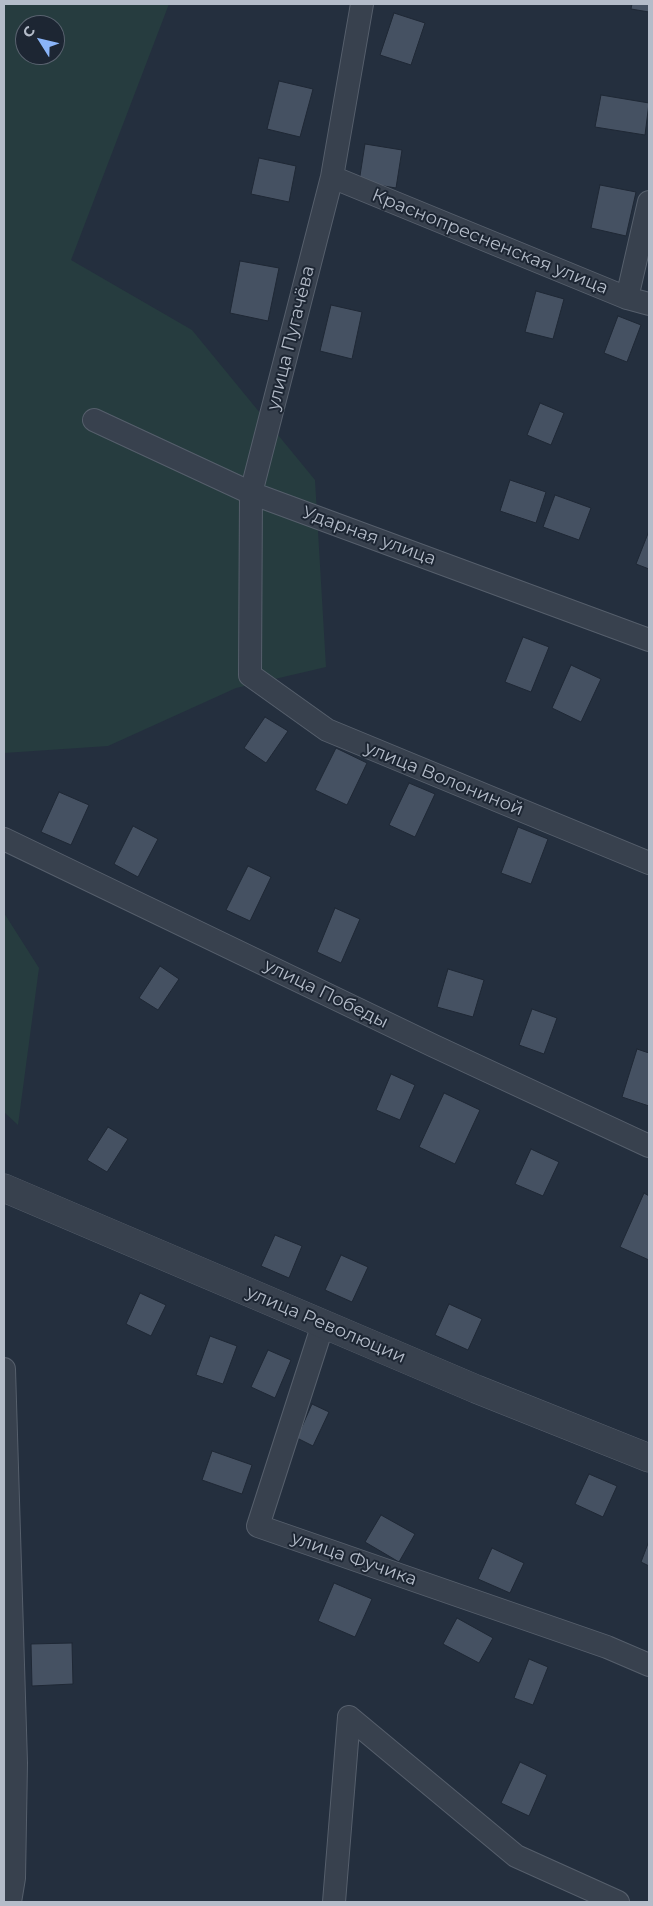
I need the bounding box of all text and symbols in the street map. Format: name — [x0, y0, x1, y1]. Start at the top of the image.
north arrow — [15, 15, 65, 65]
text: С — [18, 22, 39, 41]
street label: Краснопресненская улица — [369, 185, 611, 299]
street label: улица Пугачёва — [263, 263, 319, 413]
street label: Ударная улица — [299, 502, 439, 570]
street label: улица Волониной — [362, 737, 526, 821]
street label: улица Победы — [260, 955, 392, 1033]
street label: улица Революции — [243, 1282, 409, 1368]
street label: улица Фучика — [288, 1527, 420, 1591]

